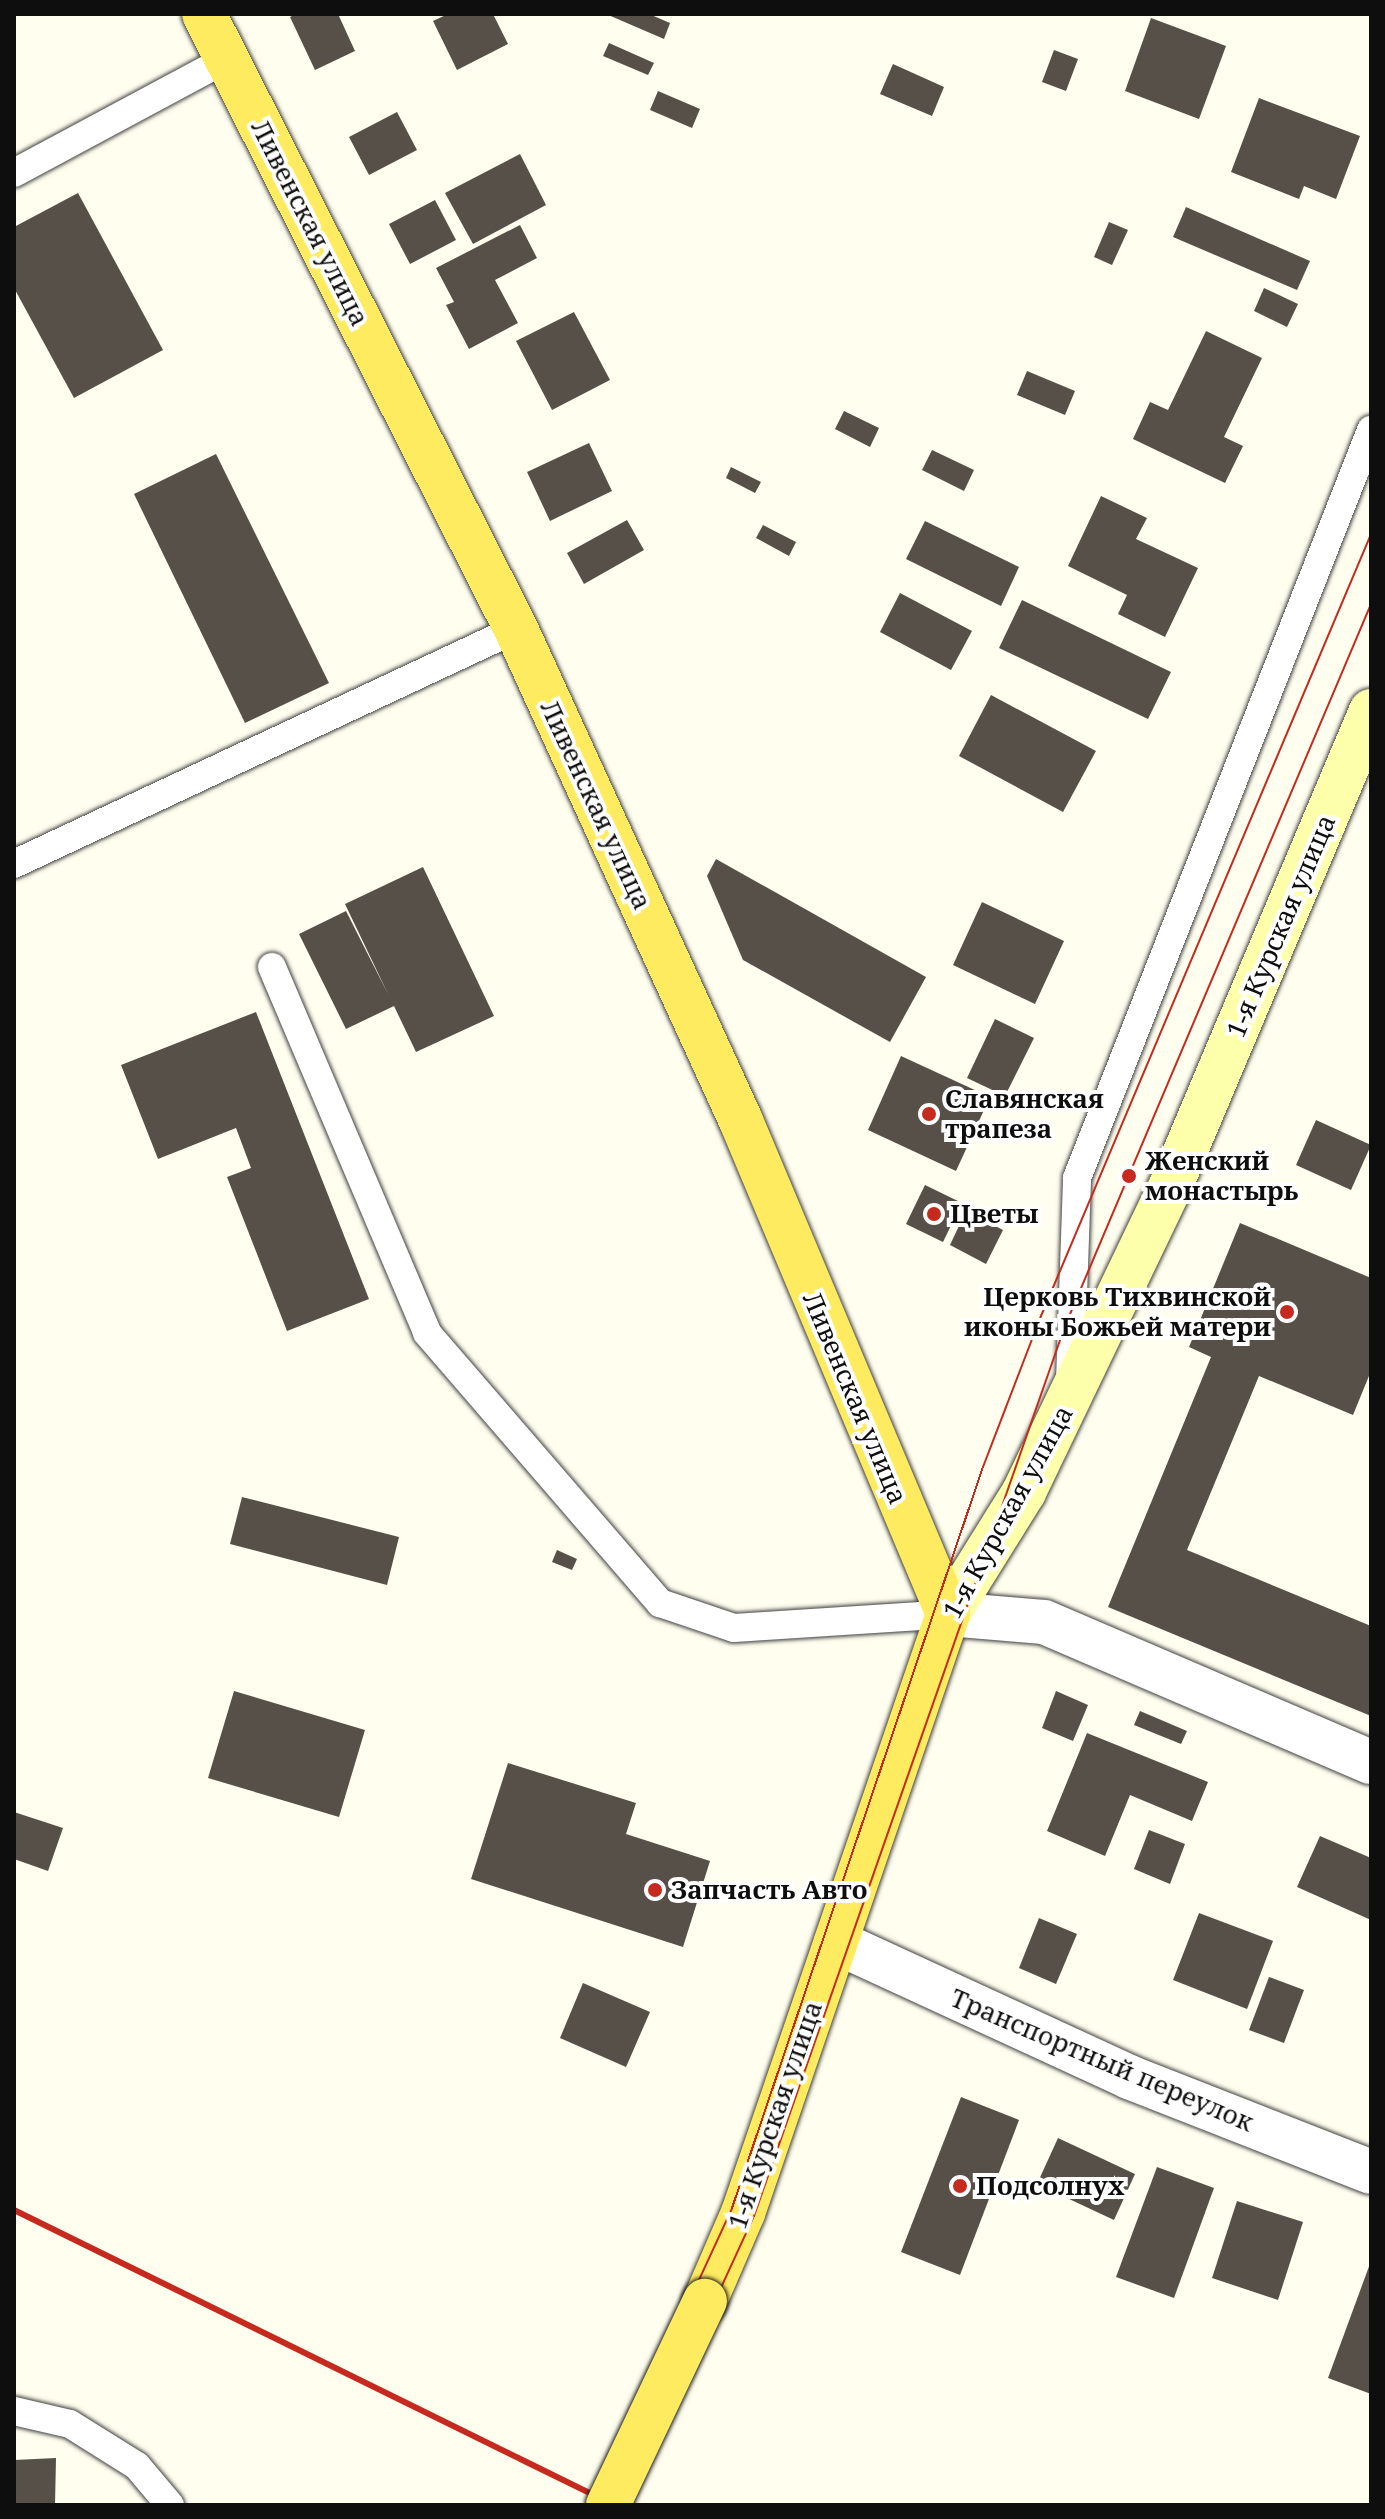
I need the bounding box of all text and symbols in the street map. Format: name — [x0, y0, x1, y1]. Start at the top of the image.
street label: Ливенская улица — [245, 115, 375, 331]
street label: Ливенская улица — [534, 695, 658, 915]
street label: 1-я Курская улица — [1220, 810, 1342, 1042]
place label: Славянская трапеза — [945, 1083, 1104, 1144]
marker: Славянская трапеза — [920, 1105, 938, 1123]
place label: Женский монастырь — [1145, 1145, 1298, 1206]
marker: Женский монастырь — [1120, 1167, 1138, 1185]
place label: Цветы — [950, 1198, 1039, 1230]
marker: Цветы — [925, 1205, 943, 1223]
place label: Церковь Тихвинской иконы Божьей матери — [964, 1281, 1271, 1342]
street label: Ливенская улица — [796, 1287, 914, 1509]
marker: Церковь Тихвинской иконы Божьей матери — [1278, 1303, 1296, 1321]
street label: 1-я Курская улица — [936, 1400, 1080, 1624]
place label: Запчасть Авто — [671, 1874, 867, 1906]
marker: Запчасть Авто — [646, 1881, 664, 1899]
street label: Транспортный переулок — [946, 1982, 1258, 2138]
street label: 1-я Курская улица — [721, 1997, 829, 2233]
place label: Подсолнух — [976, 2170, 1125, 2202]
marker: Подсолнух — [951, 2177, 969, 2195]

